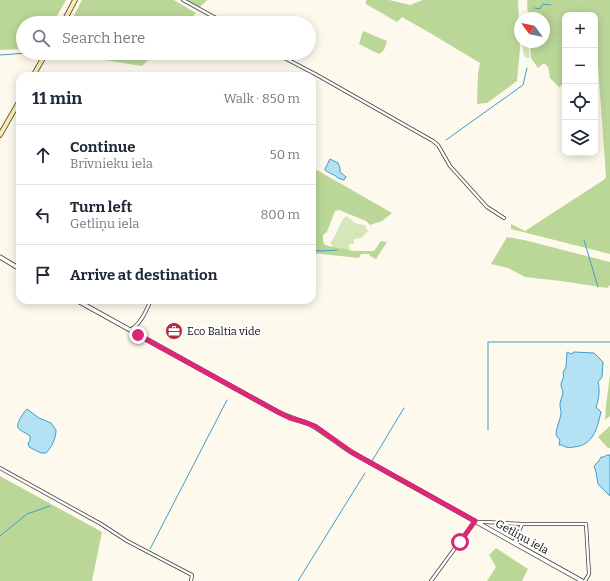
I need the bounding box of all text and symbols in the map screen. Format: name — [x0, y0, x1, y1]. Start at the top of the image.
north arrow — [514, 12, 550, 48]
map controls — [562, 12, 598, 156]
button: + — [562, 12, 598, 48]
search box — [16, 16, 316, 60]
icon: search — [30, 27, 52, 49]
text: Search here — [62, 29, 145, 47]
button: − — [562, 48, 598, 84]
button: locate — [562, 84, 598, 120]
text: 11 min — [32, 88, 82, 109]
text: Walk · 850 m — [224, 91, 300, 106]
button: layers — [562, 120, 598, 156]
text: Continue — [70, 138, 136, 156]
icon: ahead — [32, 144, 54, 166]
text: 50 m — [270, 147, 300, 162]
text: Brīvnieku iela — [70, 156, 153, 171]
text: Turn left — [70, 198, 132, 216]
icon: left — [32, 204, 54, 226]
text: 800 m — [261, 207, 300, 222]
text: Getliņu iela — [70, 216, 139, 231]
icon: arrive — [32, 264, 54, 286]
text: Arrive at destination — [70, 266, 217, 284]
office icon: Eco Baltia vide — [164, 321, 184, 341]
place label: Eco Baltia vide — [187, 325, 261, 338]
route end — [129, 326, 147, 344]
street label: Getliņu iela — [493, 517, 551, 558]
route start — [451, 533, 469, 551]

